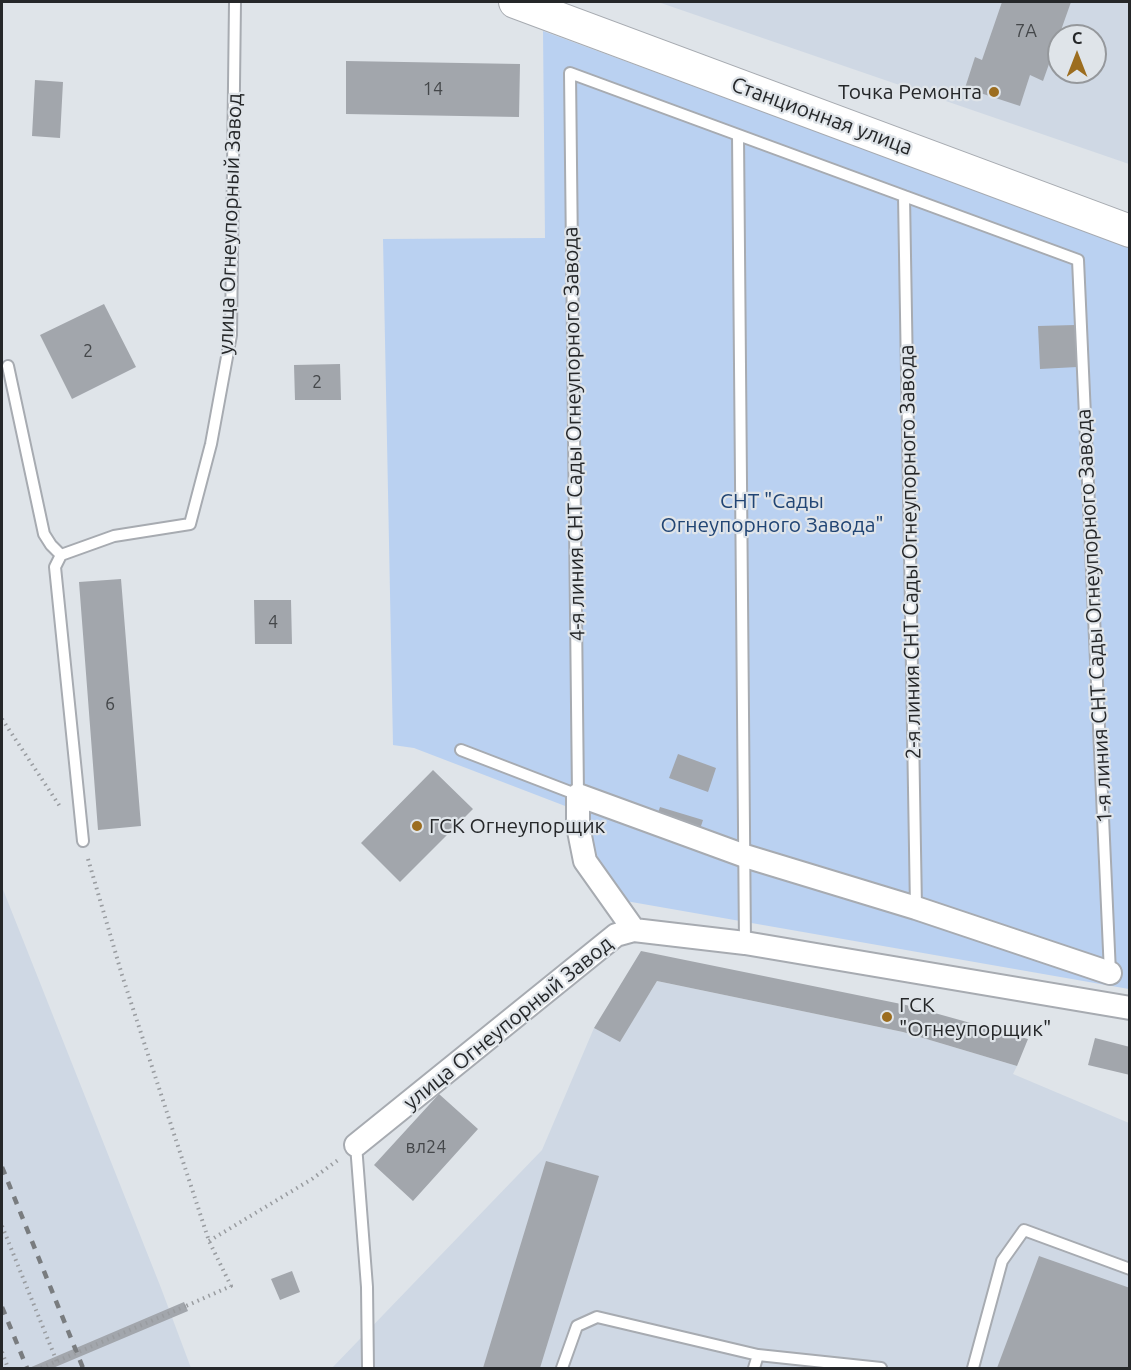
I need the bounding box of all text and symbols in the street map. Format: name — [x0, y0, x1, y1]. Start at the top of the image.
house number: 7А — [1015, 20, 1037, 42]
north arrow — [1047, 24, 1107, 84]
text: С — [1072, 29, 1082, 47]
street label: Станционная улица — [728, 72, 916, 160]
house number: 14 — [423, 78, 443, 100]
place label: Точка Ремонта — [838, 79, 982, 105]
marker: Точка Ремонта — [987, 85, 1001, 99]
street label: улица Огнеупорный Завод — [213, 93, 247, 355]
street label: 4-я линия СНТ Сады Огнеупорного Завода — [558, 226, 590, 642]
house number: 2 — [83, 340, 93, 362]
street label: 2-я линия СНТ Сады Огнеупорного Завода — [894, 344, 926, 760]
house number: 2 — [312, 371, 322, 393]
street label: 1-я линия СНТ Сады Огнеупорного Завода — [1071, 408, 1117, 824]
park label: СНТ "Сады Огнеупорного Завода" — [660, 488, 884, 538]
house number: 4 — [268, 611, 278, 633]
house number: 6 — [105, 693, 115, 715]
place label: ГСК Огнеупорщик — [429, 813, 605, 839]
marker: ГСК Огнеупорщик — [410, 819, 424, 833]
street label: улица Огнеупорный Завод — [398, 931, 618, 1115]
place label: ГСК "Огнеупорщик" — [899, 992, 1051, 1042]
marker: ГСК "Огнеупорщик" — [880, 1010, 894, 1024]
house number: вл24 — [406, 1136, 446, 1158]

